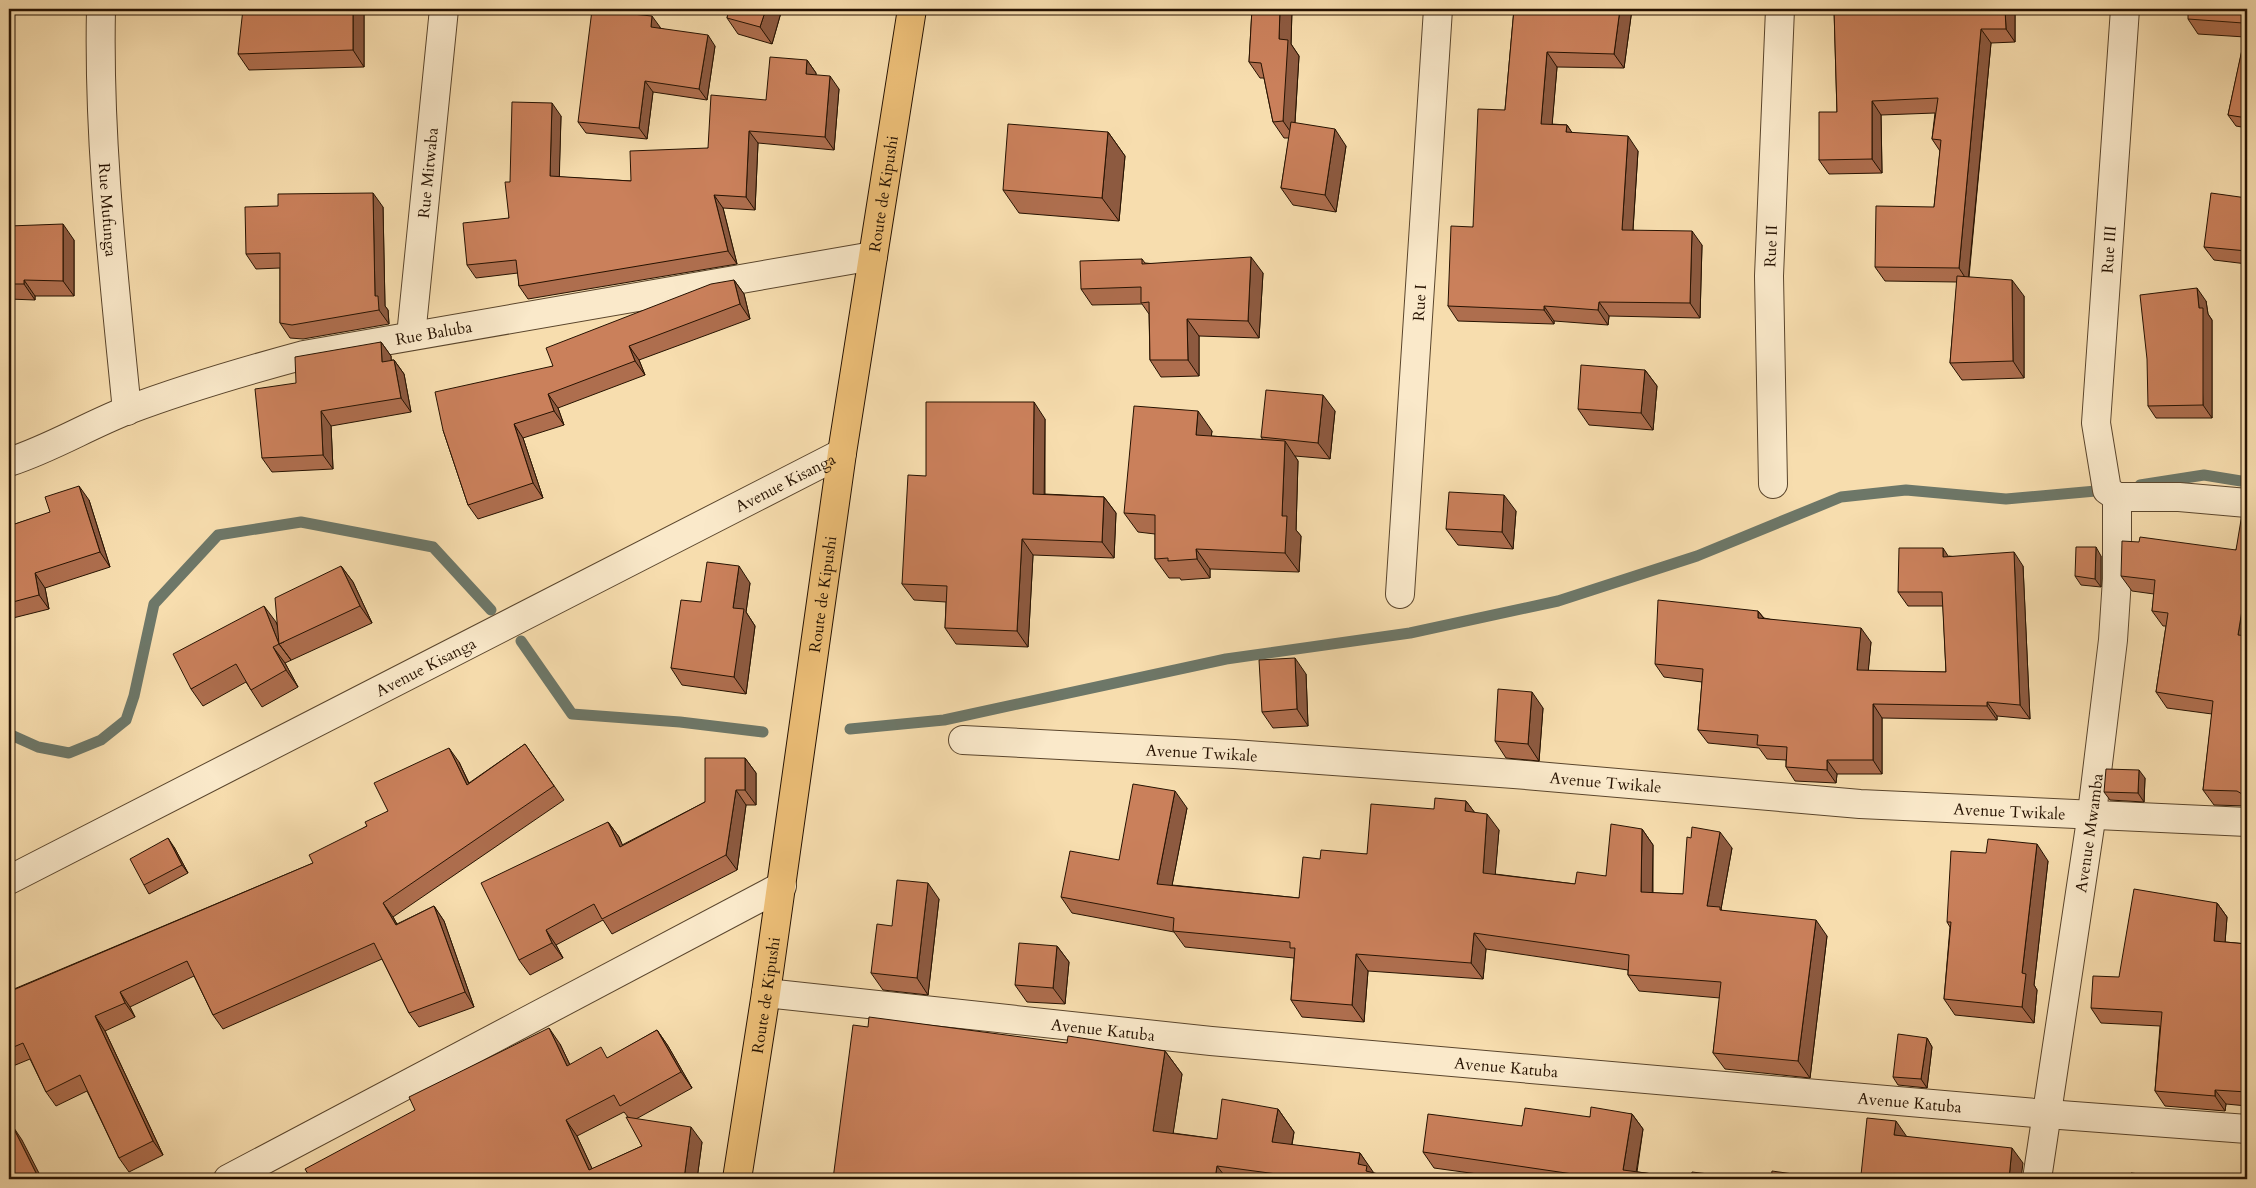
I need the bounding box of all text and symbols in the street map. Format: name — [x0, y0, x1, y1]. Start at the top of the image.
street label: Rue Mitwaba — [413, 126, 444, 219]
street label: Route de Kipushi — [864, 134, 904, 254]
street label: Rue Mufunga — [93, 162, 122, 258]
street label: Rue II — [1759, 224, 1783, 268]
street label: Rue III — [2097, 225, 2122, 274]
street label: Rue I — [1408, 284, 1432, 322]
street label: Rue Baluba — [394, 316, 474, 351]
street label: Avenue Kisanga — [732, 448, 839, 518]
street label: Route de Kipushi — [804, 534, 842, 654]
street label: Avenue Kisanga — [372, 633, 480, 702]
street label: Avenue Twikale — [1145, 739, 1258, 768]
street label: Avenue Twikale — [1549, 767, 1662, 799]
street label: Avenue Mwamba — [2070, 772, 2109, 894]
street label: Avenue Twikale — [1953, 798, 2066, 826]
street label: Route de Kipushi — [747, 935, 786, 1055]
street label: Avenue Katuba — [1050, 1014, 1156, 1047]
street label: Avenue Katuba — [1453, 1052, 1559, 1083]
street label: Avenue Katuba — [1857, 1088, 1963, 1119]

